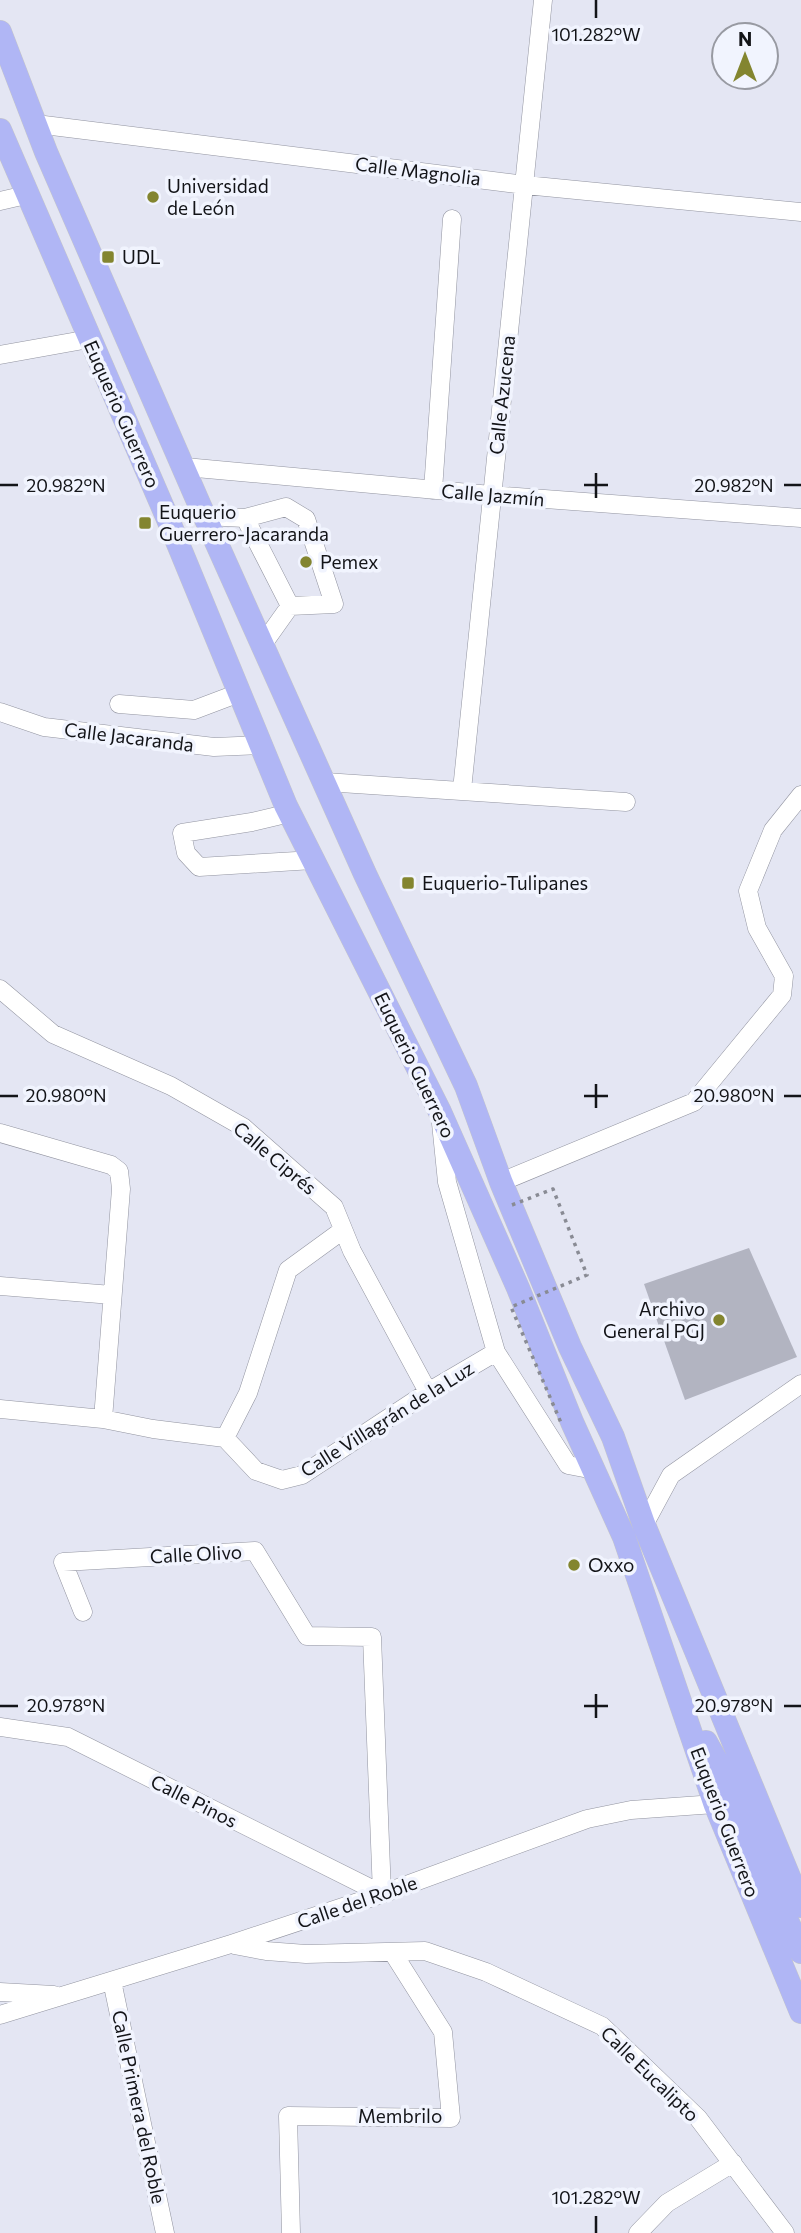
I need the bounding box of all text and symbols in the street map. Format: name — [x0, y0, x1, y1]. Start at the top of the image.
north arrow — [710, 21, 780, 91]
text: 101.282°W — [551, 23, 641, 45]
text: N — [738, 27, 752, 50]
street label: Calle Magnolia — [354, 151, 482, 190]
place label: Universidad de León — [167, 174, 269, 219]
marker: Universidad de León — [145, 189, 161, 205]
place label: UDL — [122, 245, 161, 268]
marker: UDL — [100, 249, 116, 265]
street label: Calle Azucena — [484, 334, 519, 456]
street label: Euquerio Guerrero — [80, 336, 165, 491]
text: 20.982°N — [26, 474, 106, 496]
text: 20.982°N — [694, 474, 774, 496]
street label: Calle Jazmín — [440, 479, 546, 510]
place label: Euquerio Guerrero-Jacaranda — [159, 500, 329, 545]
marker: Euquerio Guerrero-Jacaranda — [137, 515, 153, 531]
place label: Pemex — [320, 550, 378, 573]
marker: Pemex — [298, 554, 314, 570]
street label: Calle Jacaranda — [63, 717, 195, 756]
place label: Euquerio-Tulipanes — [422, 871, 588, 894]
marker: Euquerio-Tulipanes — [400, 875, 416, 891]
street label: Euquerio Guerrero — [370, 988, 461, 1141]
text: 20.980°N — [26, 1084, 106, 1106]
text: 20.980°N — [694, 1084, 774, 1106]
street label: Calle Ciprés — [229, 1116, 322, 1199]
place label: Archivo General PGJ — [603, 1297, 705, 1342]
marker: Archivo General PGJ — [711, 1312, 727, 1328]
street label: Calle Villagrán de la Luz — [296, 1356, 478, 1481]
street label: Calle Olivo — [149, 1540, 243, 1567]
place label: Oxxo — [588, 1553, 634, 1576]
marker: Oxxo — [566, 1557, 582, 1573]
text: 20.978°N — [27, 1694, 105, 1716]
text: 20.978°N — [695, 1694, 773, 1716]
street label: Euquerio Guerrero — [686, 1743, 765, 1900]
street label: Calle Pinos — [147, 1769, 241, 1832]
street label: Calle del Roble — [294, 1870, 420, 1933]
street label: Calle Primera del Roble — [108, 2008, 171, 2206]
street label: Calle Eucalipto — [597, 2021, 704, 2126]
street label: Membrilo — [358, 2104, 442, 2127]
text: 101.282°W — [551, 2186, 641, 2208]

